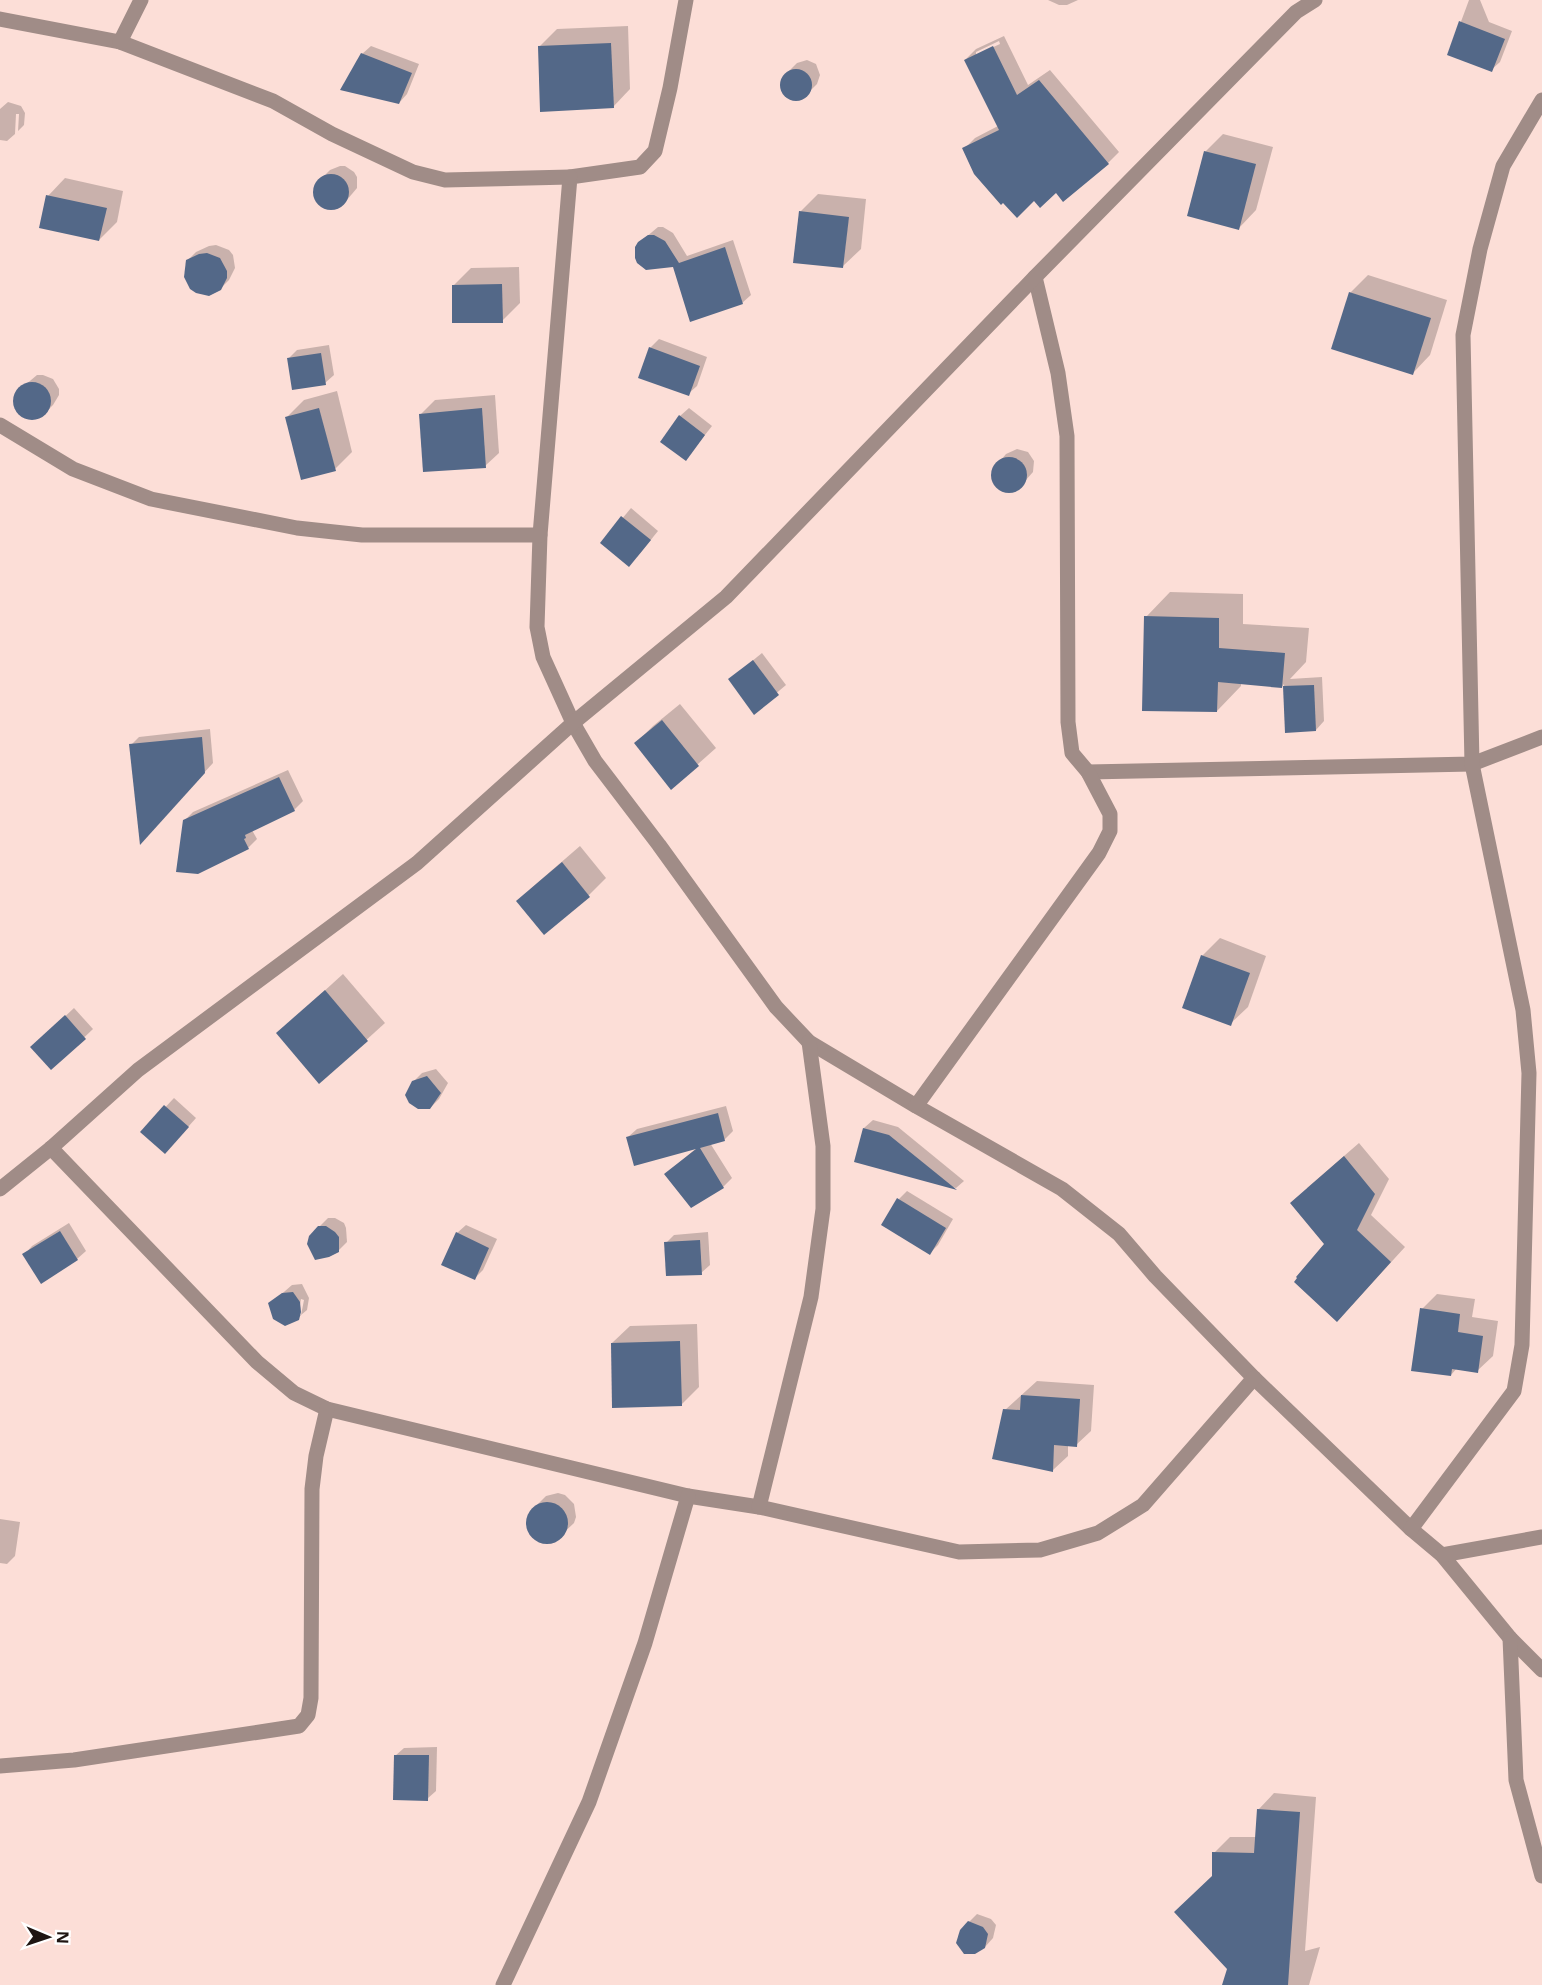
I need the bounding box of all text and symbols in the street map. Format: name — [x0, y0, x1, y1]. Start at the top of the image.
north arrow — [18, 1907, 78, 1967]
text: N — [52, 1931, 74, 1944]

